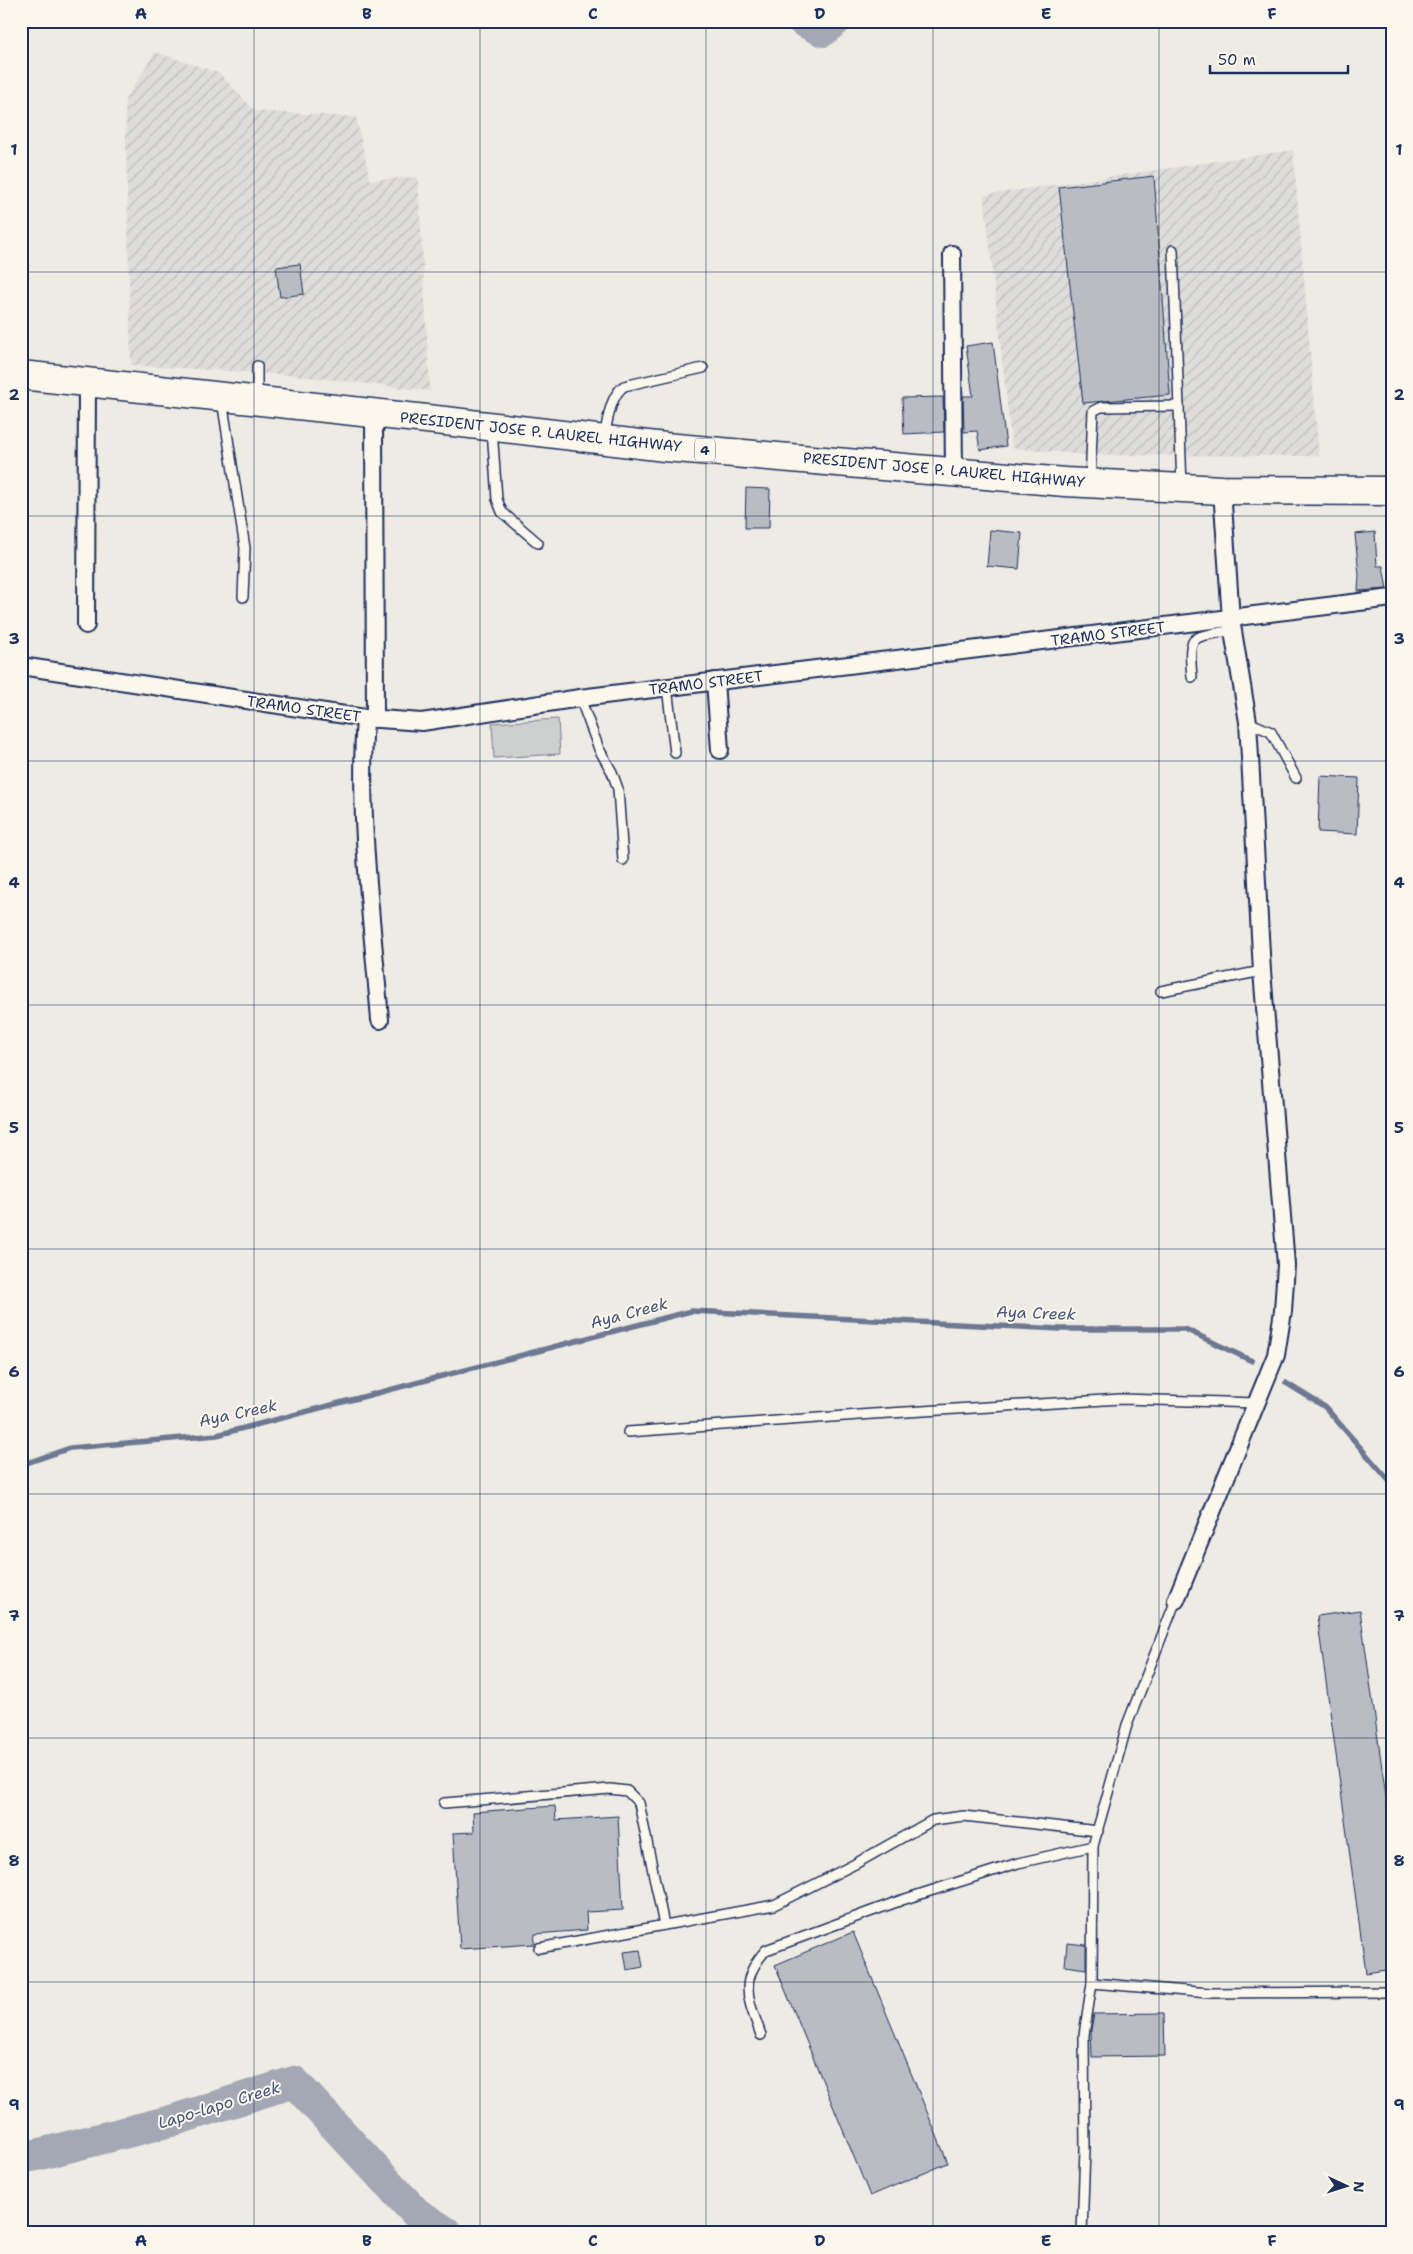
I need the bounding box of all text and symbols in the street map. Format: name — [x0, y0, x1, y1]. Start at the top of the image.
text: A — [135, 3, 147, 24]
text: B — [362, 3, 372, 24]
text: C — [588, 3, 598, 24]
text: D — [814, 3, 826, 24]
text: E — [1041, 3, 1051, 24]
text: F — [1267, 3, 1277, 24]
scale bar — [1210, 42, 1348, 74]
text: 50 m — [1218, 50, 1256, 70]
text: 1 — [10, 139, 18, 160]
text: 1 — [1395, 139, 1403, 160]
text: 2 — [8, 384, 20, 405]
text: 2 — [1393, 384, 1405, 405]
street label: PRESIDENT JOSE P. LAUREL HIGHWAY — [399, 407, 683, 457]
road number: 4 — [695, 438, 715, 462]
street label: PRESIDENT JOSE P. LAUREL HIGHWAY — [802, 448, 1086, 492]
street label: TRAMO STREET — [1050, 617, 1166, 651]
text: 3 — [8, 628, 20, 649]
text: 3 — [1393, 628, 1405, 649]
street label: TRAMO STREET — [648, 666, 764, 700]
street label: TRAMO STREET — [246, 691, 362, 727]
text: 4 — [8, 872, 20, 893]
text: 4 — [1393, 872, 1405, 893]
text: 5 — [9, 1117, 19, 1138]
text: 5 — [1394, 1117, 1404, 1138]
water label: Aya Creek — [588, 1293, 670, 1333]
water label: Aya Creek — [996, 1301, 1076, 1325]
text: 6 — [8, 1361, 20, 1382]
text: 6 — [1393, 1361, 1405, 1382]
water label: Aya Creek — [197, 1394, 279, 1432]
text: 7 — [8, 1605, 20, 1626]
text: 7 — [1393, 1605, 1405, 1626]
text: 8 — [8, 1850, 20, 1871]
text: 8 — [1393, 1850, 1405, 1871]
water label: Lapo-lapo Creek — [155, 2076, 283, 2134]
text: 9 — [8, 2094, 20, 2115]
text: 9 — [1393, 2094, 1405, 2115]
north arrow — [1320, 2162, 1370, 2212]
text: N — [1350, 2181, 1368, 2193]
text: A — [135, 2230, 147, 2251]
text: B — [362, 2230, 372, 2251]
text: C — [588, 2230, 598, 2251]
text: D — [814, 2230, 826, 2251]
text: E — [1041, 2230, 1051, 2251]
text: F — [1267, 2230, 1277, 2251]

